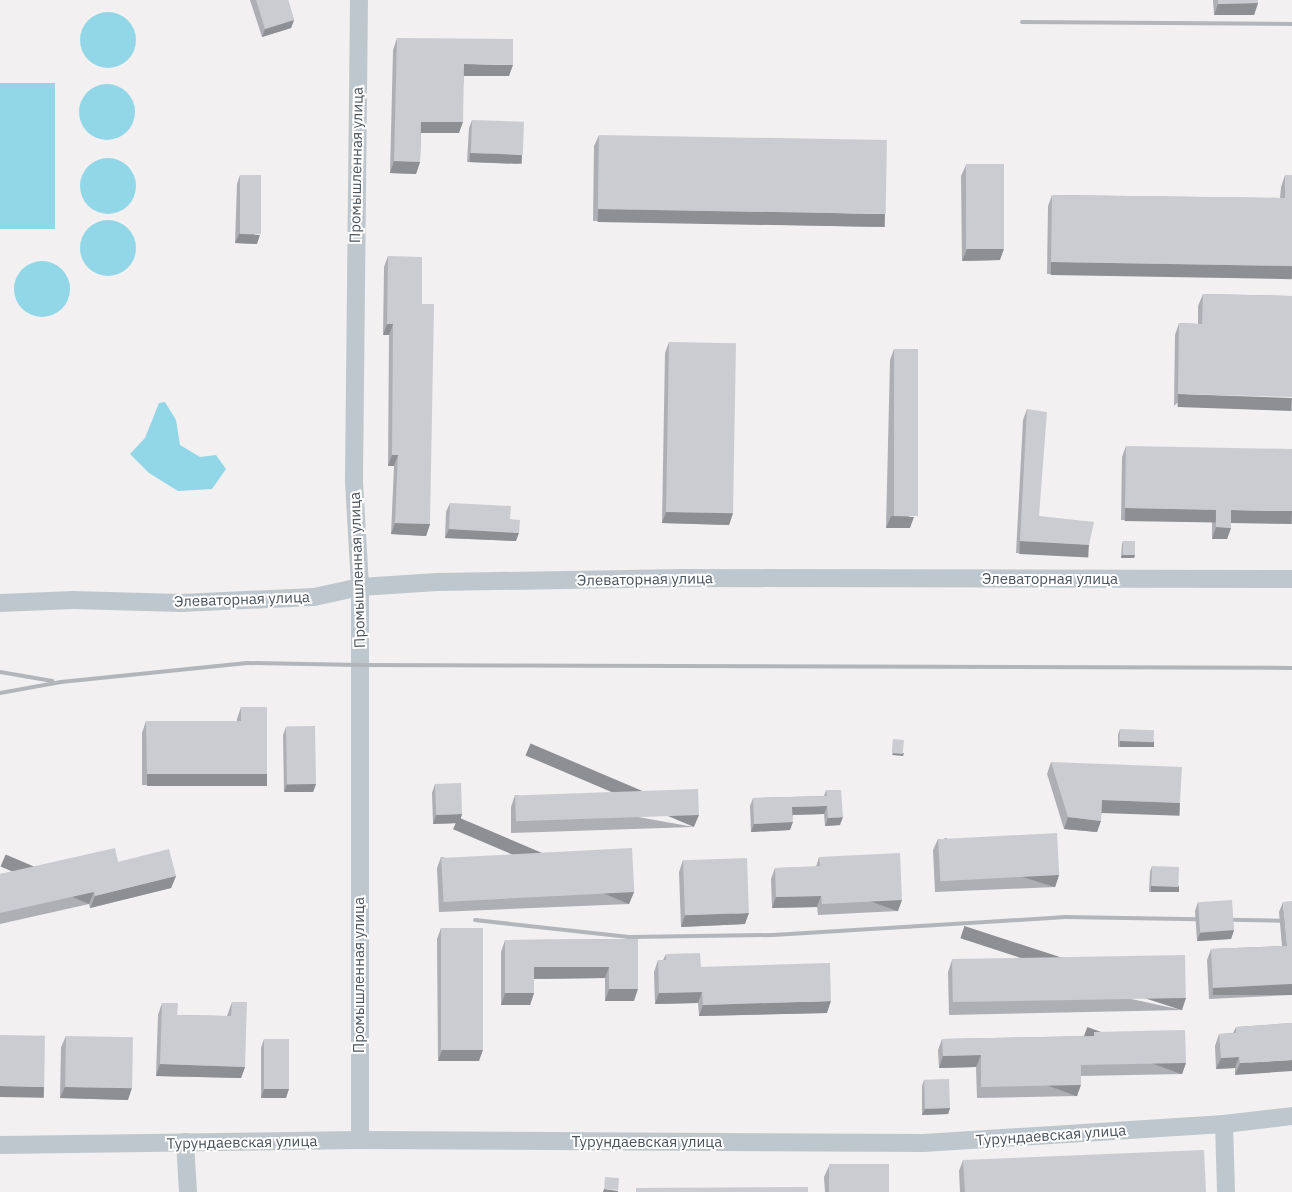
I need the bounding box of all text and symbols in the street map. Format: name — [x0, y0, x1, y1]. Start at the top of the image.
street label: Промышленная улица — [346, 87, 366, 243]
street label: Промышленная улица — [345, 492, 369, 648]
street label: Элеваторная улица — [577, 569, 713, 589]
street label: Элеваторная улица — [982, 570, 1118, 588]
street label: Элеваторная улица — [174, 588, 310, 610]
street label: Промышленная улица — [350, 897, 368, 1053]
street label: Турундаевская улица — [975, 1121, 1127, 1149]
street label: Турундаевская улица — [166, 1132, 318, 1152]
street label: Турундаевская улица — [572, 1133, 722, 1151]

